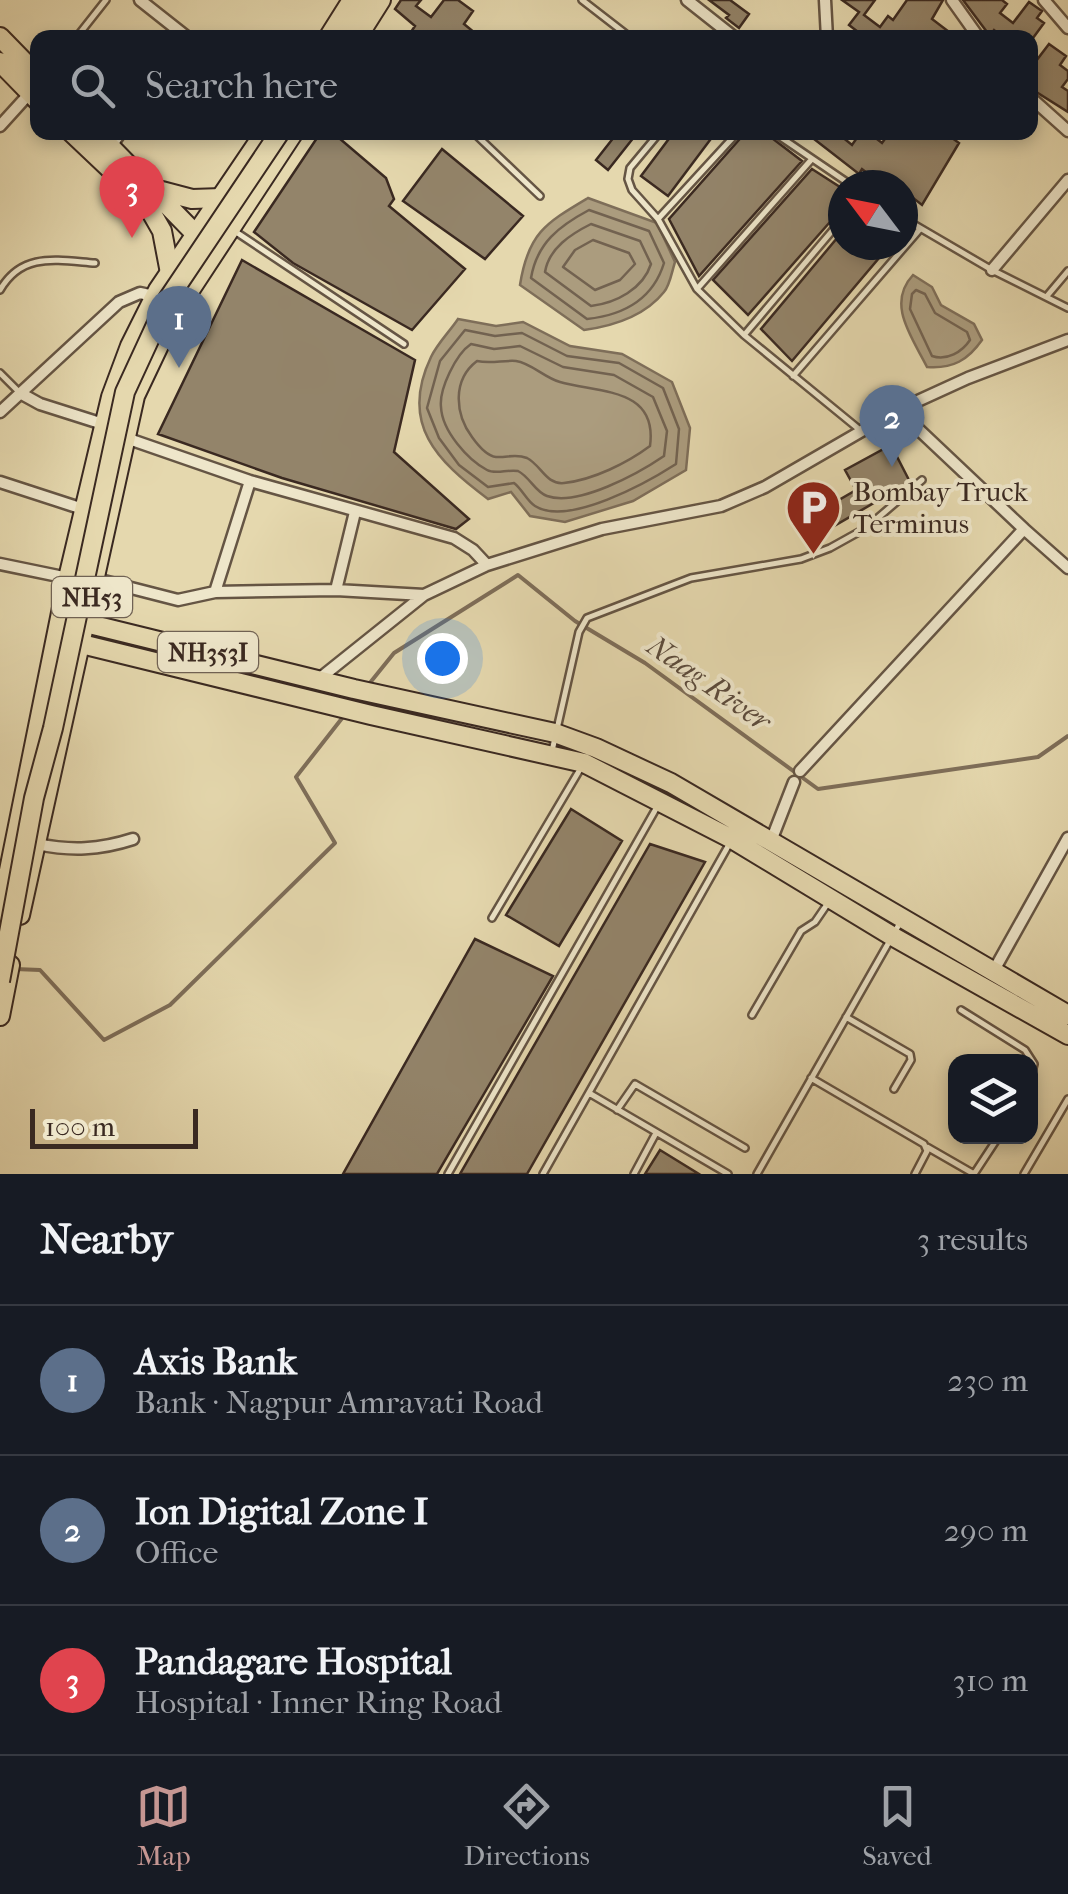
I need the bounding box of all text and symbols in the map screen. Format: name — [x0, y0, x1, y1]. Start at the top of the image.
search box — [30, 30, 1038, 140]
icon: search — [65, 58, 120, 113]
text: Search here — [145, 63, 338, 108]
pin: 3 — [100, 156, 164, 238]
north arrow — [828, 170, 918, 260]
pin: 1 — [146, 286, 212, 368]
pin: 2 — [860, 384, 924, 467]
place label: Bombay Truck Terminus — [853, 475, 1028, 540]
parking icon: Bombay Truck Terminus — [784, 477, 844, 556]
road number: NH53 — [52, 577, 132, 617]
water label: Naag River — [639, 628, 779, 740]
road number: NH353I — [158, 632, 258, 672]
your location — [417, 633, 468, 684]
map controls — [948, 1054, 1038, 1144]
button: layers — [948, 1054, 1038, 1144]
scale bar — [30, 1104, 198, 1148]
text: 100 m — [45, 1110, 115, 1143]
text: Nearby — [40, 1215, 172, 1264]
text: 3 results — [917, 1221, 1028, 1258]
text: Axis Bank — [135, 1339, 297, 1384]
text: 1 — [67, 1362, 78, 1399]
text: 230 m — [947, 1362, 1028, 1399]
text: Bank · Nagpur Amravati Road — [135, 1384, 543, 1421]
text: Ion Digital Zone I — [135, 1489, 428, 1534]
text: 2 — [64, 1512, 81, 1549]
text: 290 m — [944, 1512, 1028, 1549]
text: Office — [135, 1534, 218, 1571]
text: Pandagare Hospital — [135, 1639, 452, 1684]
text: 3 — [66, 1662, 79, 1699]
text: 310 m — [953, 1662, 1028, 1699]
text: Hospital · Inner Ring Road — [135, 1684, 502, 1721]
tab: Map — [136, 1779, 191, 1872]
tab: Directions — [464, 1779, 590, 1872]
tab: Saved — [862, 1779, 932, 1872]

